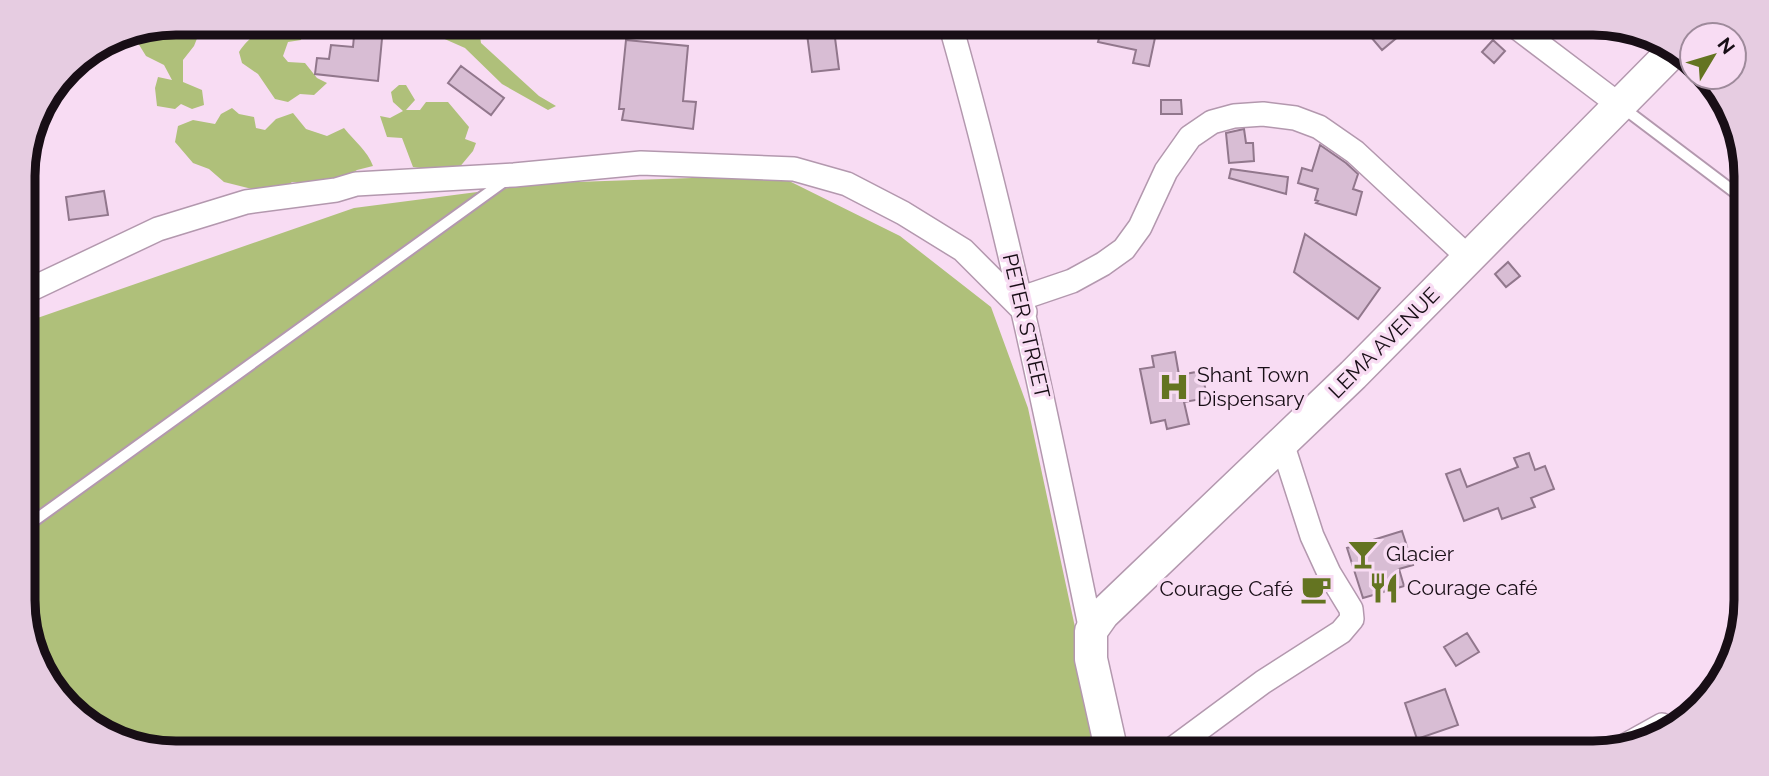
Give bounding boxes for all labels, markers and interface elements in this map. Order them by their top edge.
north arrow [1678,21,1748,91]
text: N [1713,33,1740,58]
street label: PETER STREET [998,251,1055,401]
street label: LEMA AVENUE [1323,282,1444,403]
place label: Shant Town Dispensary [1197,362,1309,411]
hospital icon: Shant Town Dispensary [1157,370,1191,404]
bar icon: Glacier [1346,537,1380,571]
place label: Glacier [1386,541,1455,566]
restaurant icon: Courage café [1367,571,1401,605]
cafe icon: Courage Café [1299,572,1333,606]
place label: Courage café [1407,575,1538,600]
place label: Courage Café [1160,576,1293,601]

